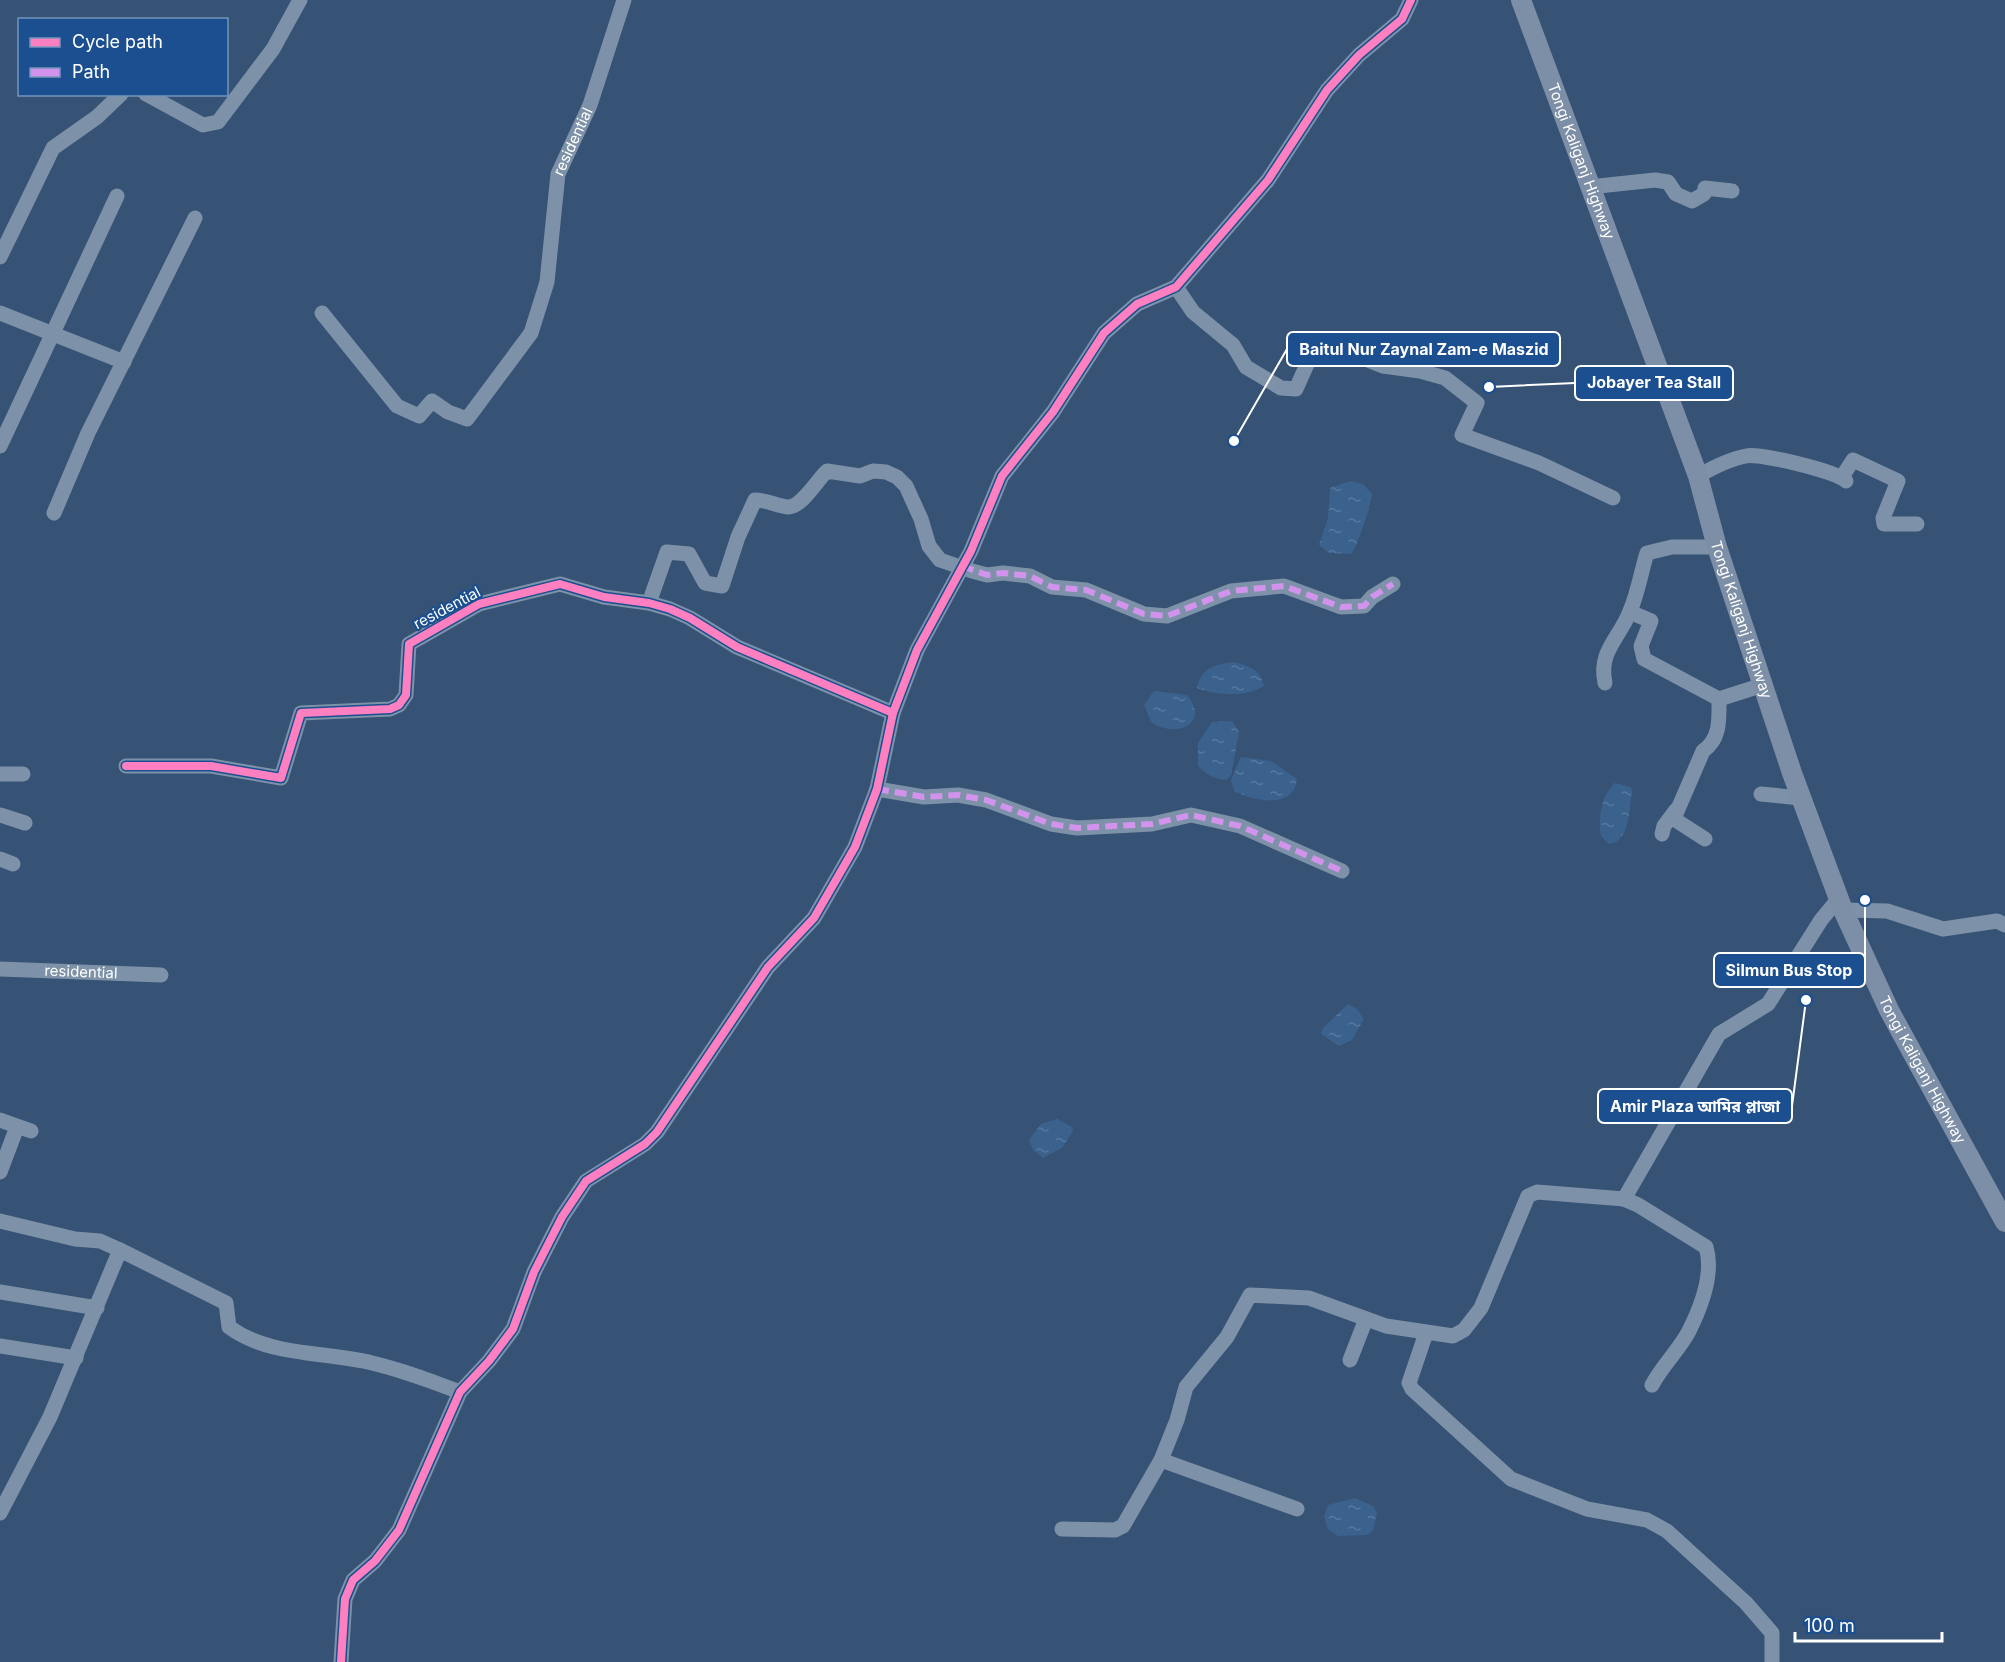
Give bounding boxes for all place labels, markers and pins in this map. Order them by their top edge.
callout: Baitul Nur Zaynal Zam-e Maszid [1287,332,1560,366]
callout: Jobayer Tea Stall [1575,366,1733,400]
callout: Silmun Bus Stop [1714,953,1865,987]
callout: Amir Plaza আমির প্লাজা [1598,1089,1792,1123]

